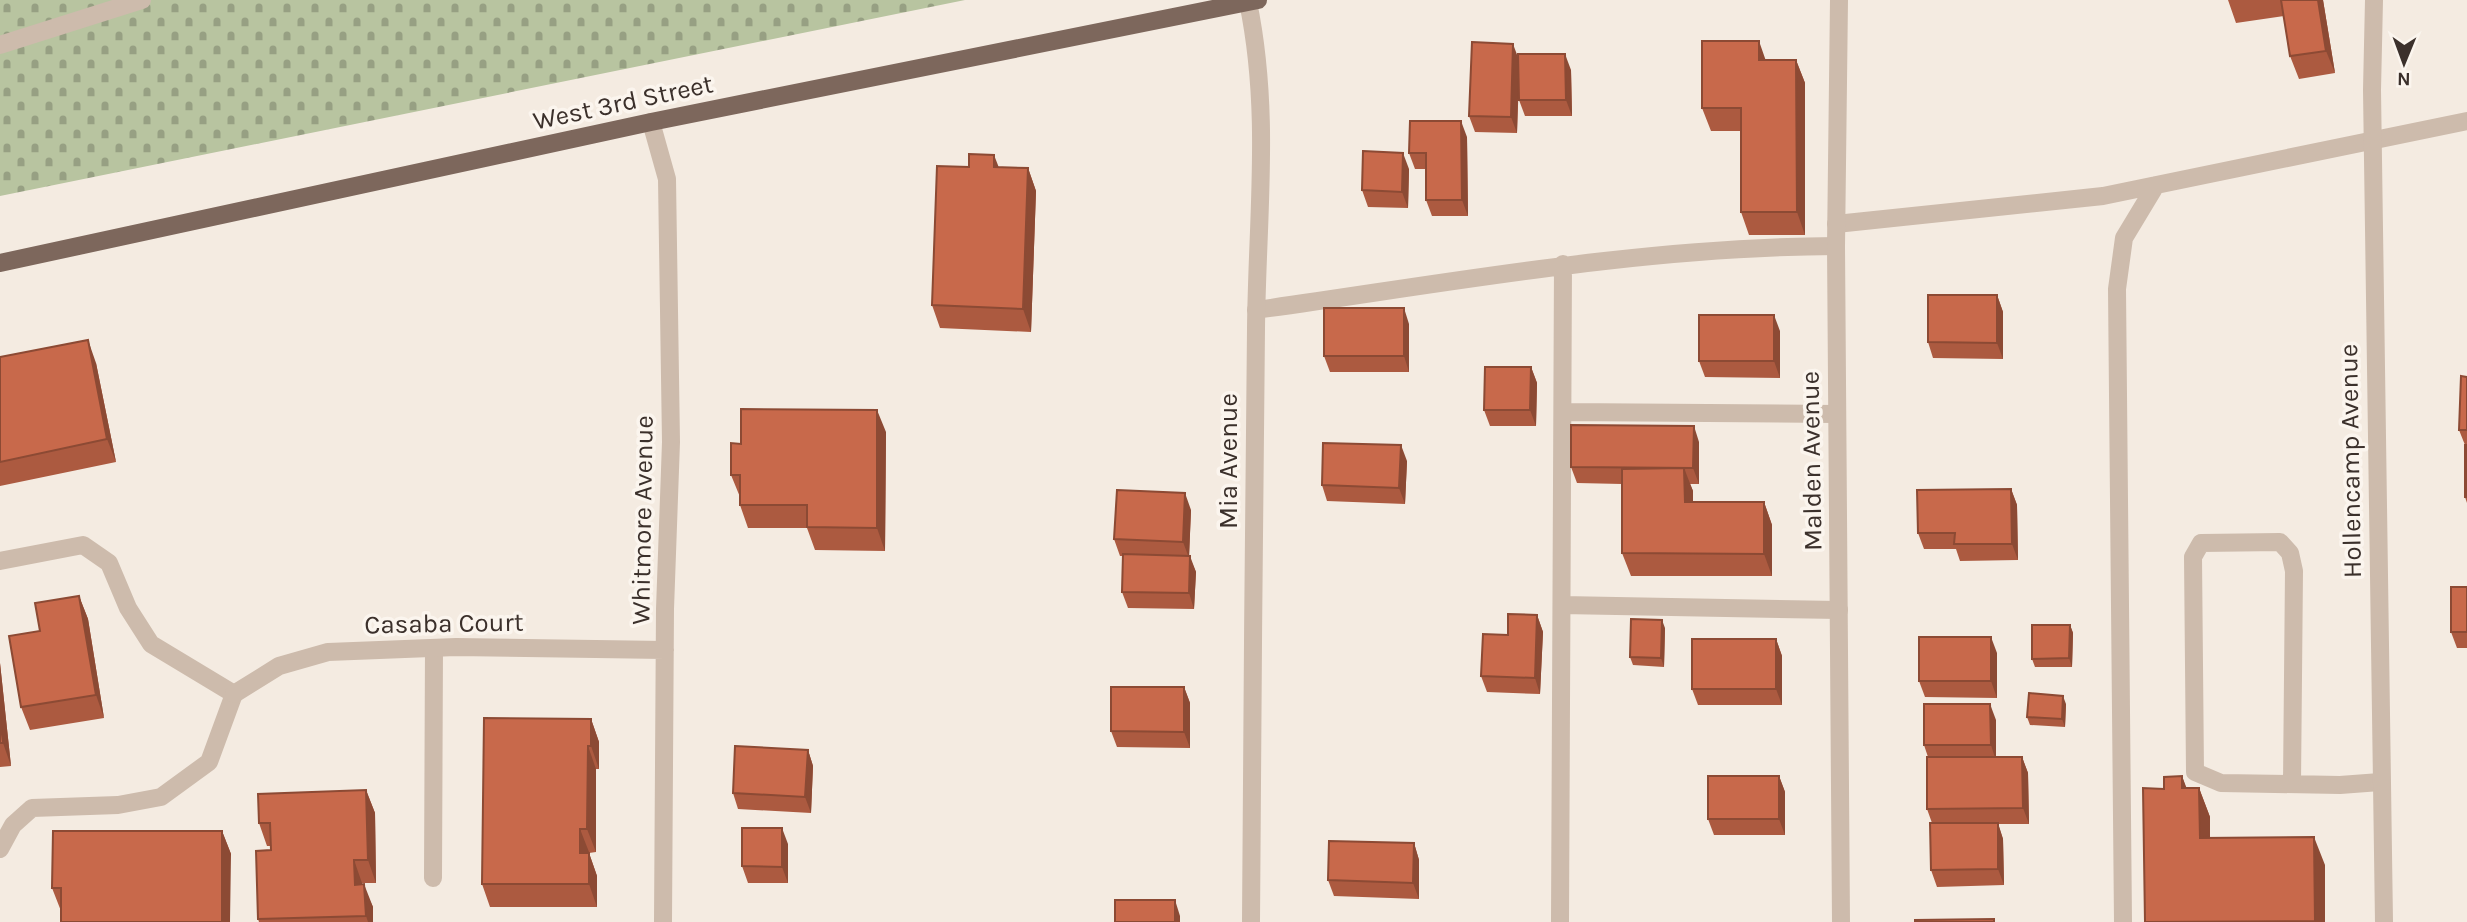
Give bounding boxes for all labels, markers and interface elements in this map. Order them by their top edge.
north arrow [2369,28,2439,98]
street label: West 3rd Street [530,68,716,137]
text: N [2397,68,2411,90]
street label: Hollencamp Avenue [2333,344,2368,578]
street label: Malden Avenue [1794,371,1829,551]
street label: Mia Avenue [1213,393,1244,529]
street label: Whitmore Avenue [625,415,660,625]
street label: Casaba Court [364,607,524,640]

